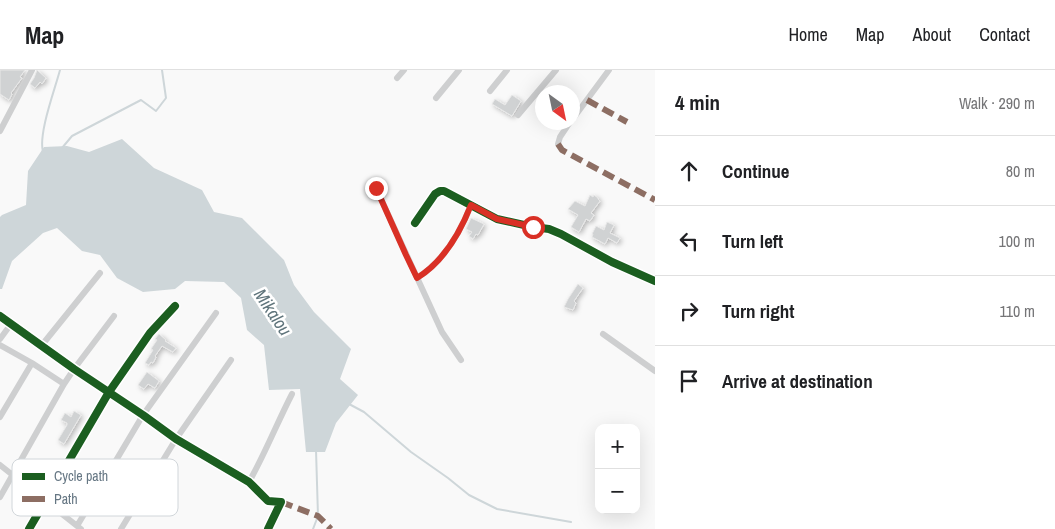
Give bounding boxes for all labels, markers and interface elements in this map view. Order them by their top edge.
text: Map [25,19,64,51]
text: Home [788,22,828,47]
text: Map [856,22,885,47]
text: About [913,22,951,47]
text: Contact [979,22,1030,47]
north arrow [535,85,580,130]
text: 4 min [675,88,720,117]
text: Walk · 290 m [959,92,1035,114]
icon: ahead [675,157,703,185]
text: Continue [722,158,790,184]
text: 80 m [1006,160,1035,182]
route end [365,177,388,200]
route start [522,216,545,239]
icon: left [675,227,703,255]
text: Turn left [722,228,783,254]
text: 100 m [999,230,1035,252]
water label: Mikalou [248,284,298,340]
icon: right [675,297,703,325]
text: Turn right [722,298,794,324]
text: 110 m [999,300,1035,322]
icon: arrive [675,367,703,395]
text: Arrive at destination [722,368,873,394]
map controls [595,424,640,514]
button: + [595,424,640,469]
legend [12,459,178,516]
text: Cycle path [54,467,108,485]
button: − [595,469,640,514]
text: Path [54,490,78,508]

